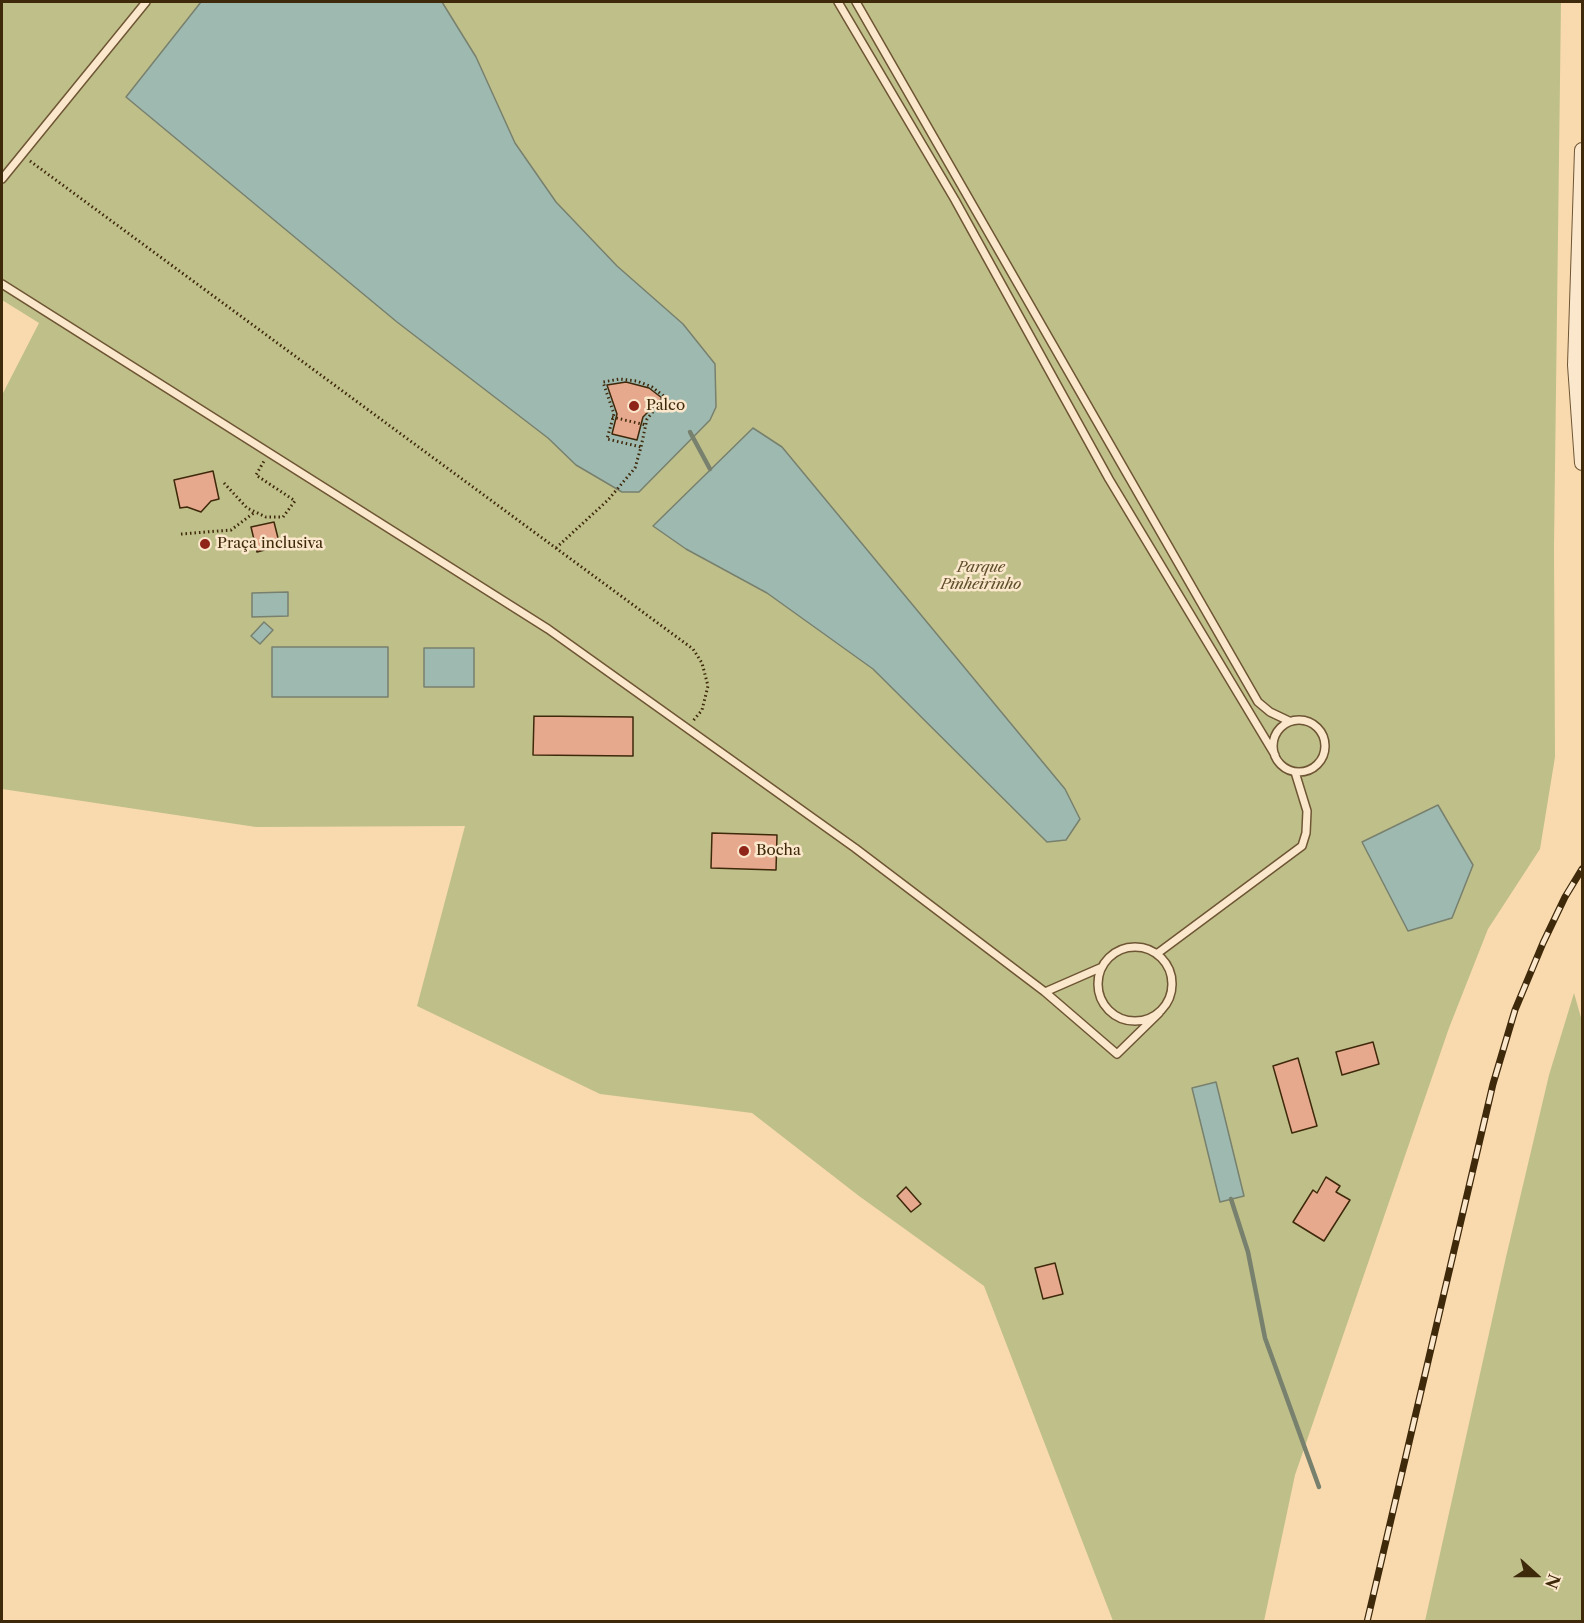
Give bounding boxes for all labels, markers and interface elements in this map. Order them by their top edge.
place label: Palco [646,397,685,415]
marker: Palco [627,399,641,413]
place label: Praça inclusiva [217,535,323,553]
marker: Praça inclusiva [198,537,212,551]
park label: Parque Pinheirinho [941,559,1021,594]
place label: Bocha [756,842,801,860]
marker: Bocha [737,844,751,858]
north arrow [1506,1545,1566,1605]
text: N [1541,1571,1565,1592]

